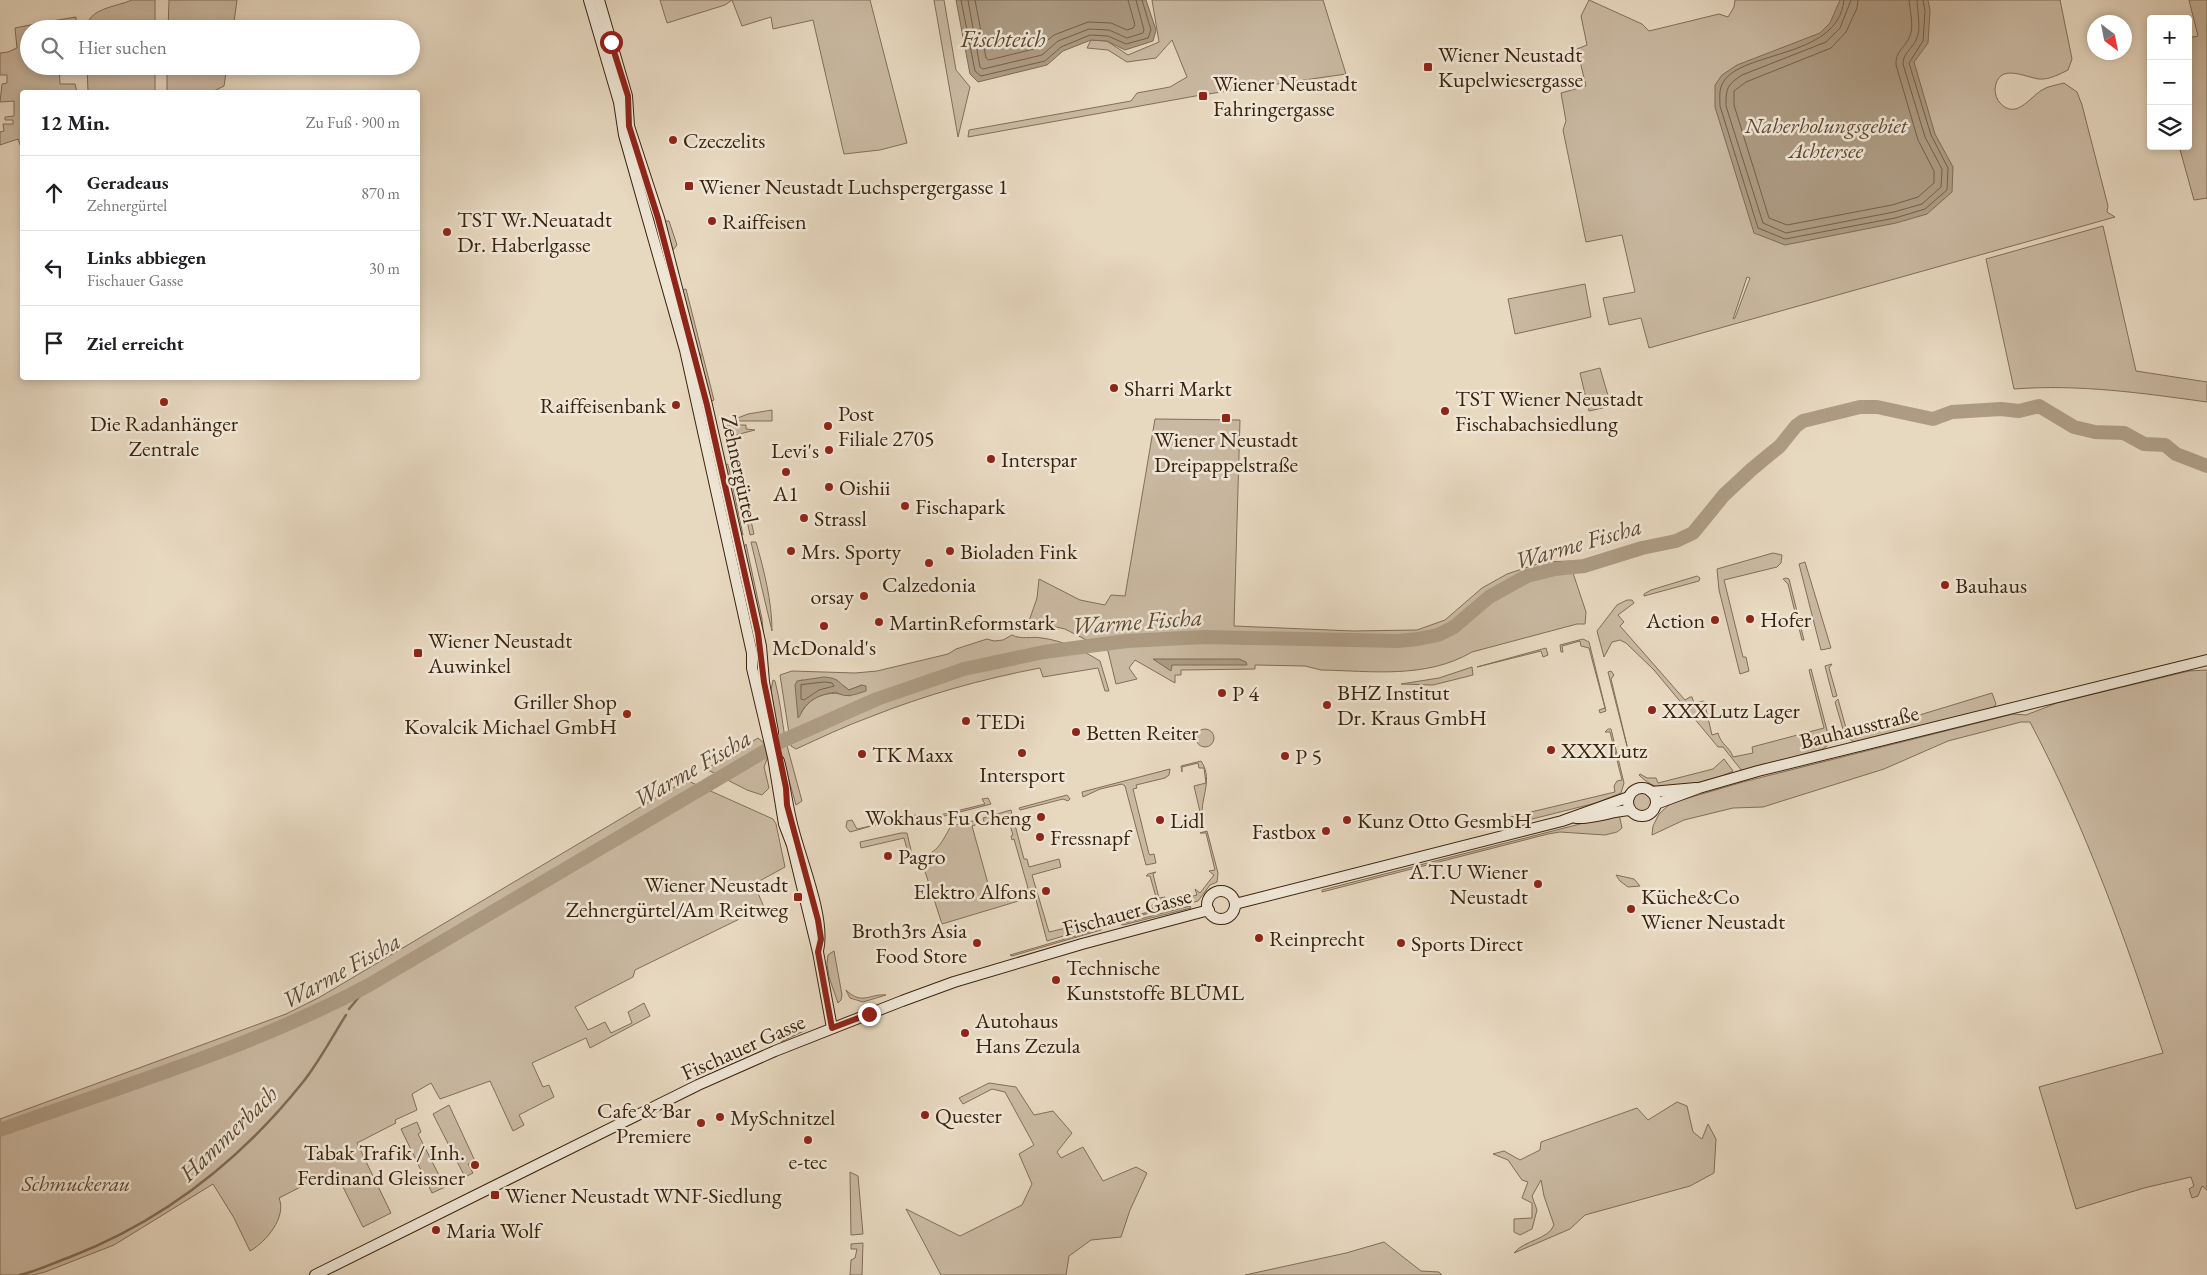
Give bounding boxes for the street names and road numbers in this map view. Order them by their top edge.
street label: Zehnergürtel [714,412,766,526]
street label: Bauhausstraße [1796,698,1922,756]
street label: Fischauer Gasse [1059,881,1195,943]
street label: Fischauer Gasse [677,1007,810,1087]

